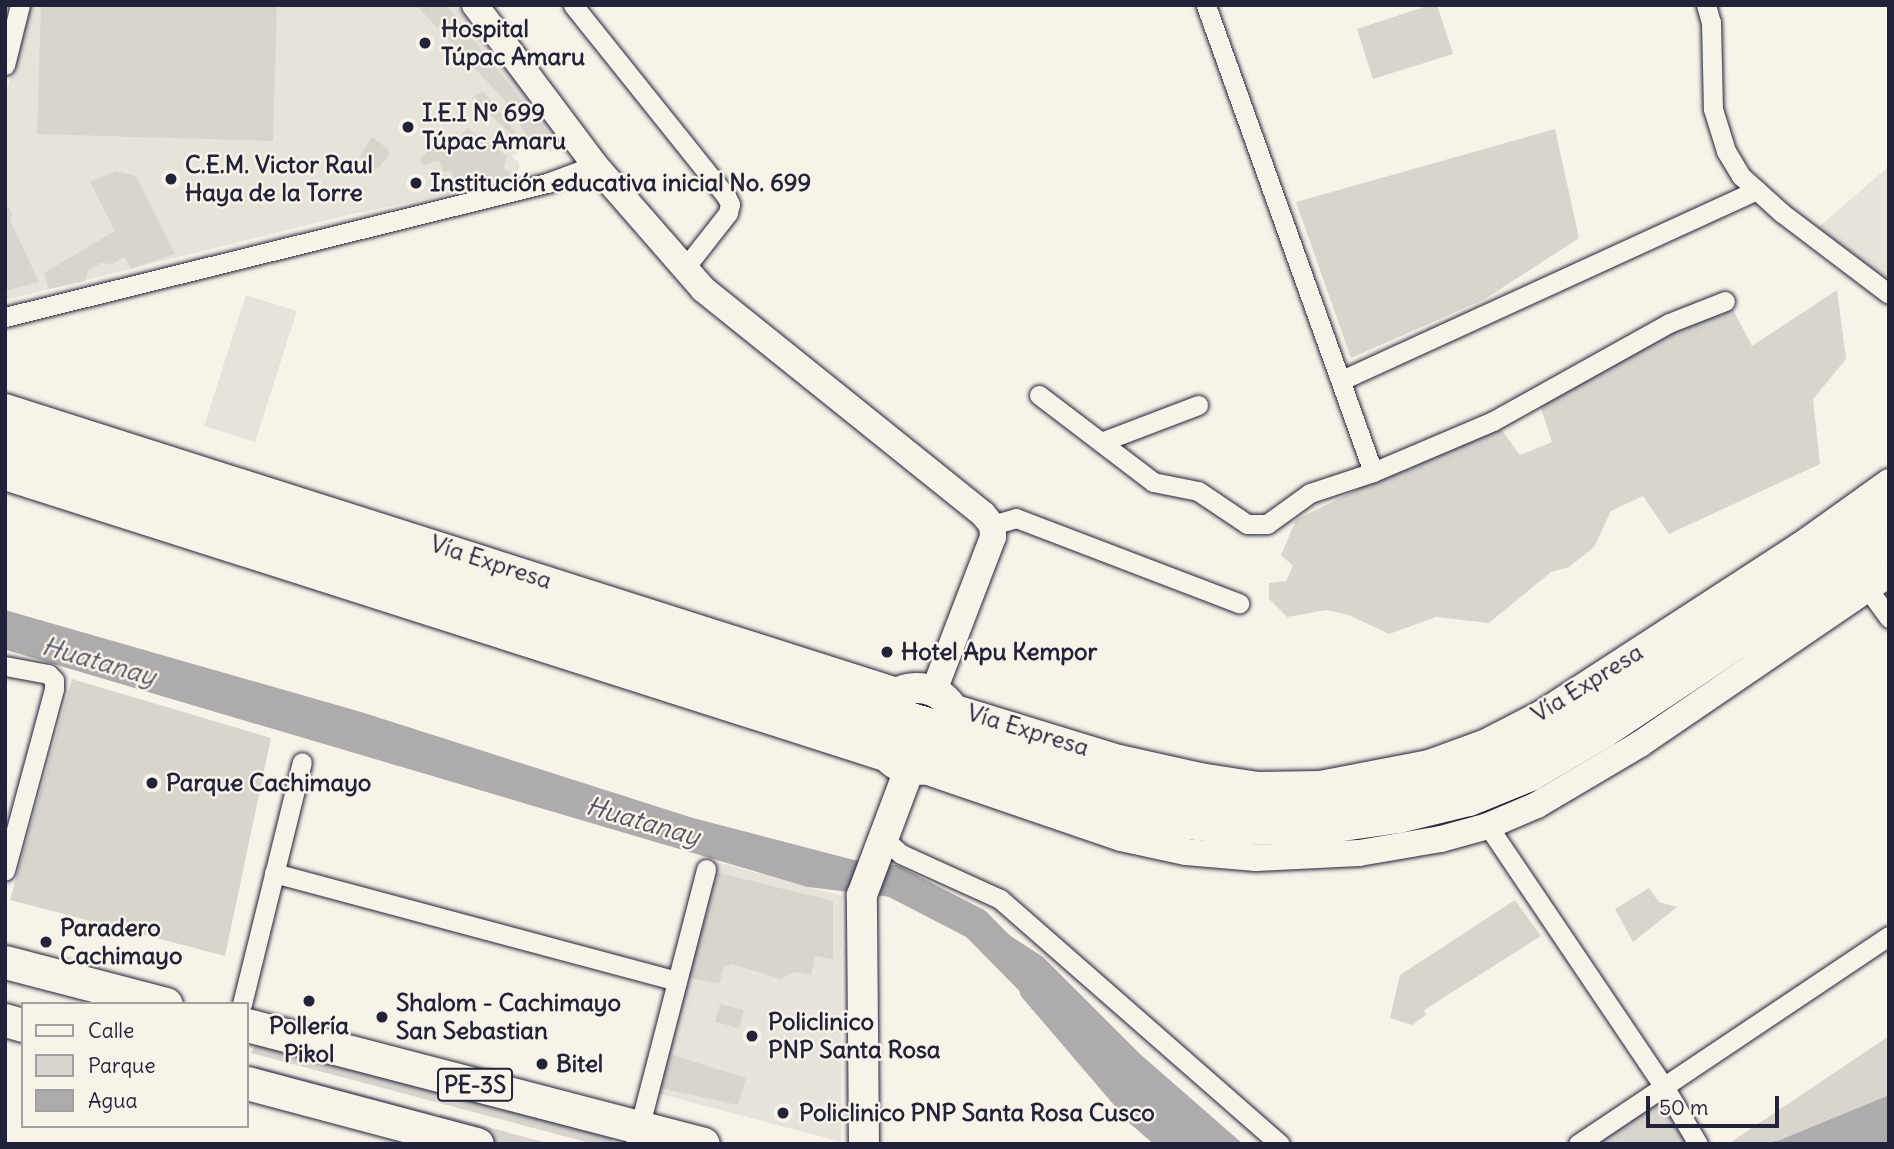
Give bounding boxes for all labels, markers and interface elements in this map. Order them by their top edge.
place label: Hospital Túpac Amaru [441,15,585,71]
marker: Hospital Túpac Amaru [415,33,435,53]
place label: I.E.I Nº 699 Túpac Amaru [422,99,566,155]
marker: I.E.I Nº 699 Túpac Amaru [400,119,416,135]
place label: C.E.M. Victor Raul Haya de la Torre [185,151,373,207]
place label: Institución educativa inicial No. 699 [430,169,811,197]
marker: C.E.M. Victor Raul Haya de la Torre [163,171,179,187]
marker: Institución educativa inicial No. 699 [408,175,424,191]
street label: Vía Expresa [427,529,555,595]
water label: Huatanay [39,630,159,692]
street label: Vía Expresa [1526,637,1648,729]
place label: Hotel Apu Kempor [901,638,1097,666]
marker: Hotel Apu Kempor [879,644,895,660]
street label: Vía Expresa [964,698,1092,762]
place label: Parque Cachimayo [166,769,371,797]
marker: Parque Cachimayo [144,775,160,791]
water label: Huatanay [583,790,703,852]
place label: Paradero Cachimayo [60,914,182,970]
marker: Paradero Cachimayo [38,934,54,950]
place label: Shalom - Cachimayo San Sebastian [396,989,621,1045]
marker: Pollería Pikol [301,993,317,1009]
legend [21,1002,248,1128]
place label: Policlinico PNP Santa Rosa [768,1008,941,1064]
marker: Shalom - Cachimayo San Sebastian [374,1009,390,1025]
place label: Pollería Pikol [269,1012,349,1068]
text: Calle [88,1017,134,1044]
marker: Policlinico PNP Santa Rosa [742,1026,762,1046]
place label: Bitel [556,1050,603,1078]
text: Parque [88,1052,156,1079]
marker: Bitel [534,1056,550,1072]
road number: PE-3S [436,1066,514,1104]
scale bar [1649,1082,1782,1126]
text: Agua [88,1087,137,1114]
text: 50 m [1659,1094,1708,1121]
place label: Policlinico PNP Santa Rosa Cusco [799,1099,1155,1127]
marker: Policlinico PNP Santa Rosa Cusco [773,1103,793,1123]

